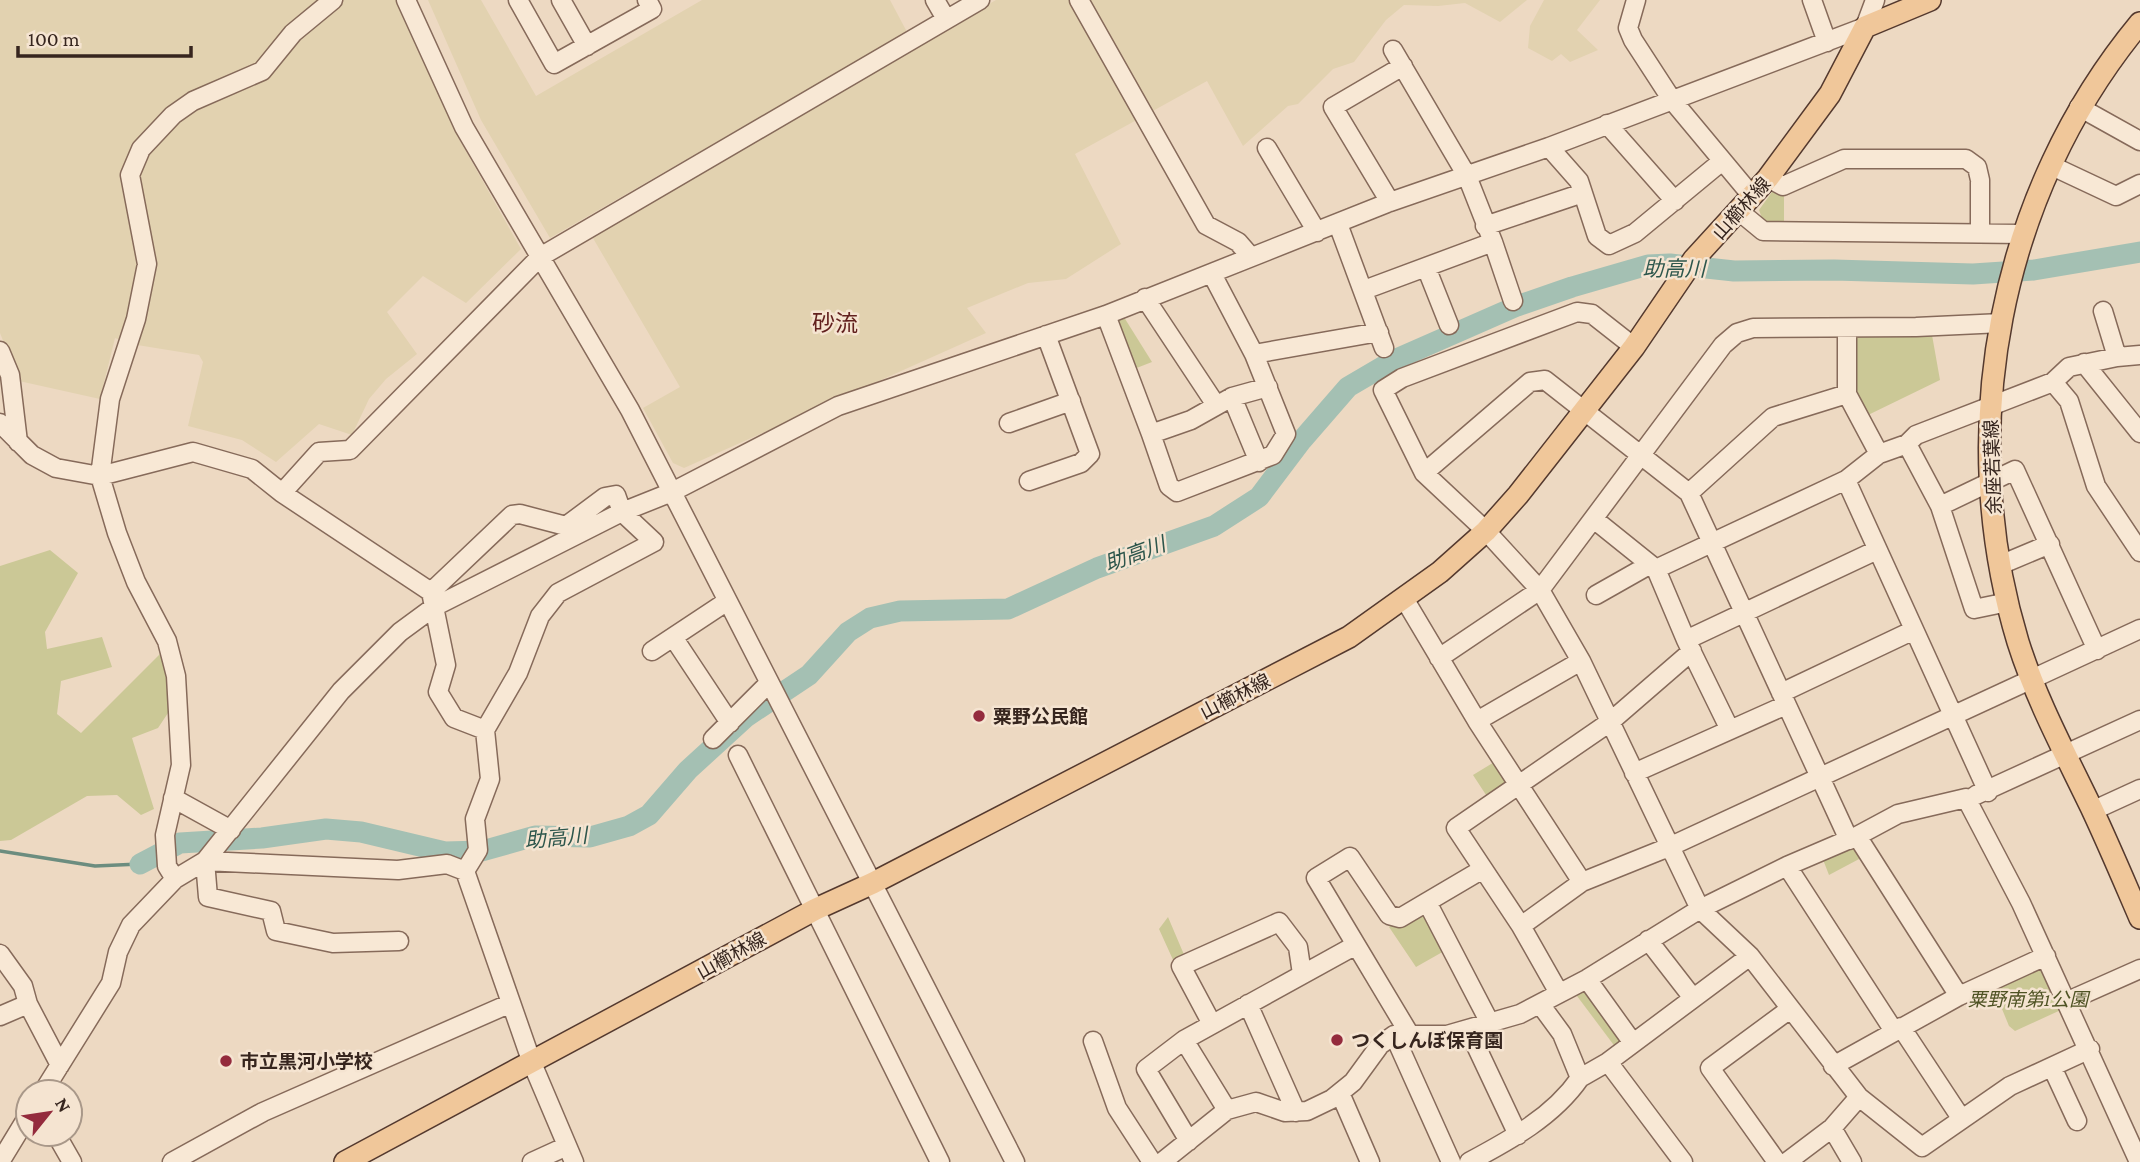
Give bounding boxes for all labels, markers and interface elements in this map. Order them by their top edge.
scale bar [18,14,191,58]
text: 100 m [28,27,80,51]
street label: 山櫛林線 [1708,173,1775,244]
water label: 助高川 [1643,257,1707,281]
district label: 砂流 [812,310,858,336]
street label: 余座若葉線 [1980,419,2005,515]
water label: 助高川 [1101,531,1171,576]
street label: 山櫛林線 [1197,670,1274,723]
place label: 粟野公民館 [993,706,1088,727]
marker: 粟野公民館 [971,708,987,724]
water label: 助高川 [524,823,590,853]
street label: 山櫛林線 [693,928,770,983]
park label: 粟野南第1公園 [1968,989,2091,1010]
place label: つくしんぼ保育園 [1351,1030,1503,1051]
marker: つくしんぼ保育園 [1329,1032,1345,1048]
place label: 市立黒河小学校 [240,1051,373,1072]
marker: 市立黒河小学校 [218,1053,234,1069]
north arrow [14,1078,84,1148]
text: N [51,1094,76,1116]

